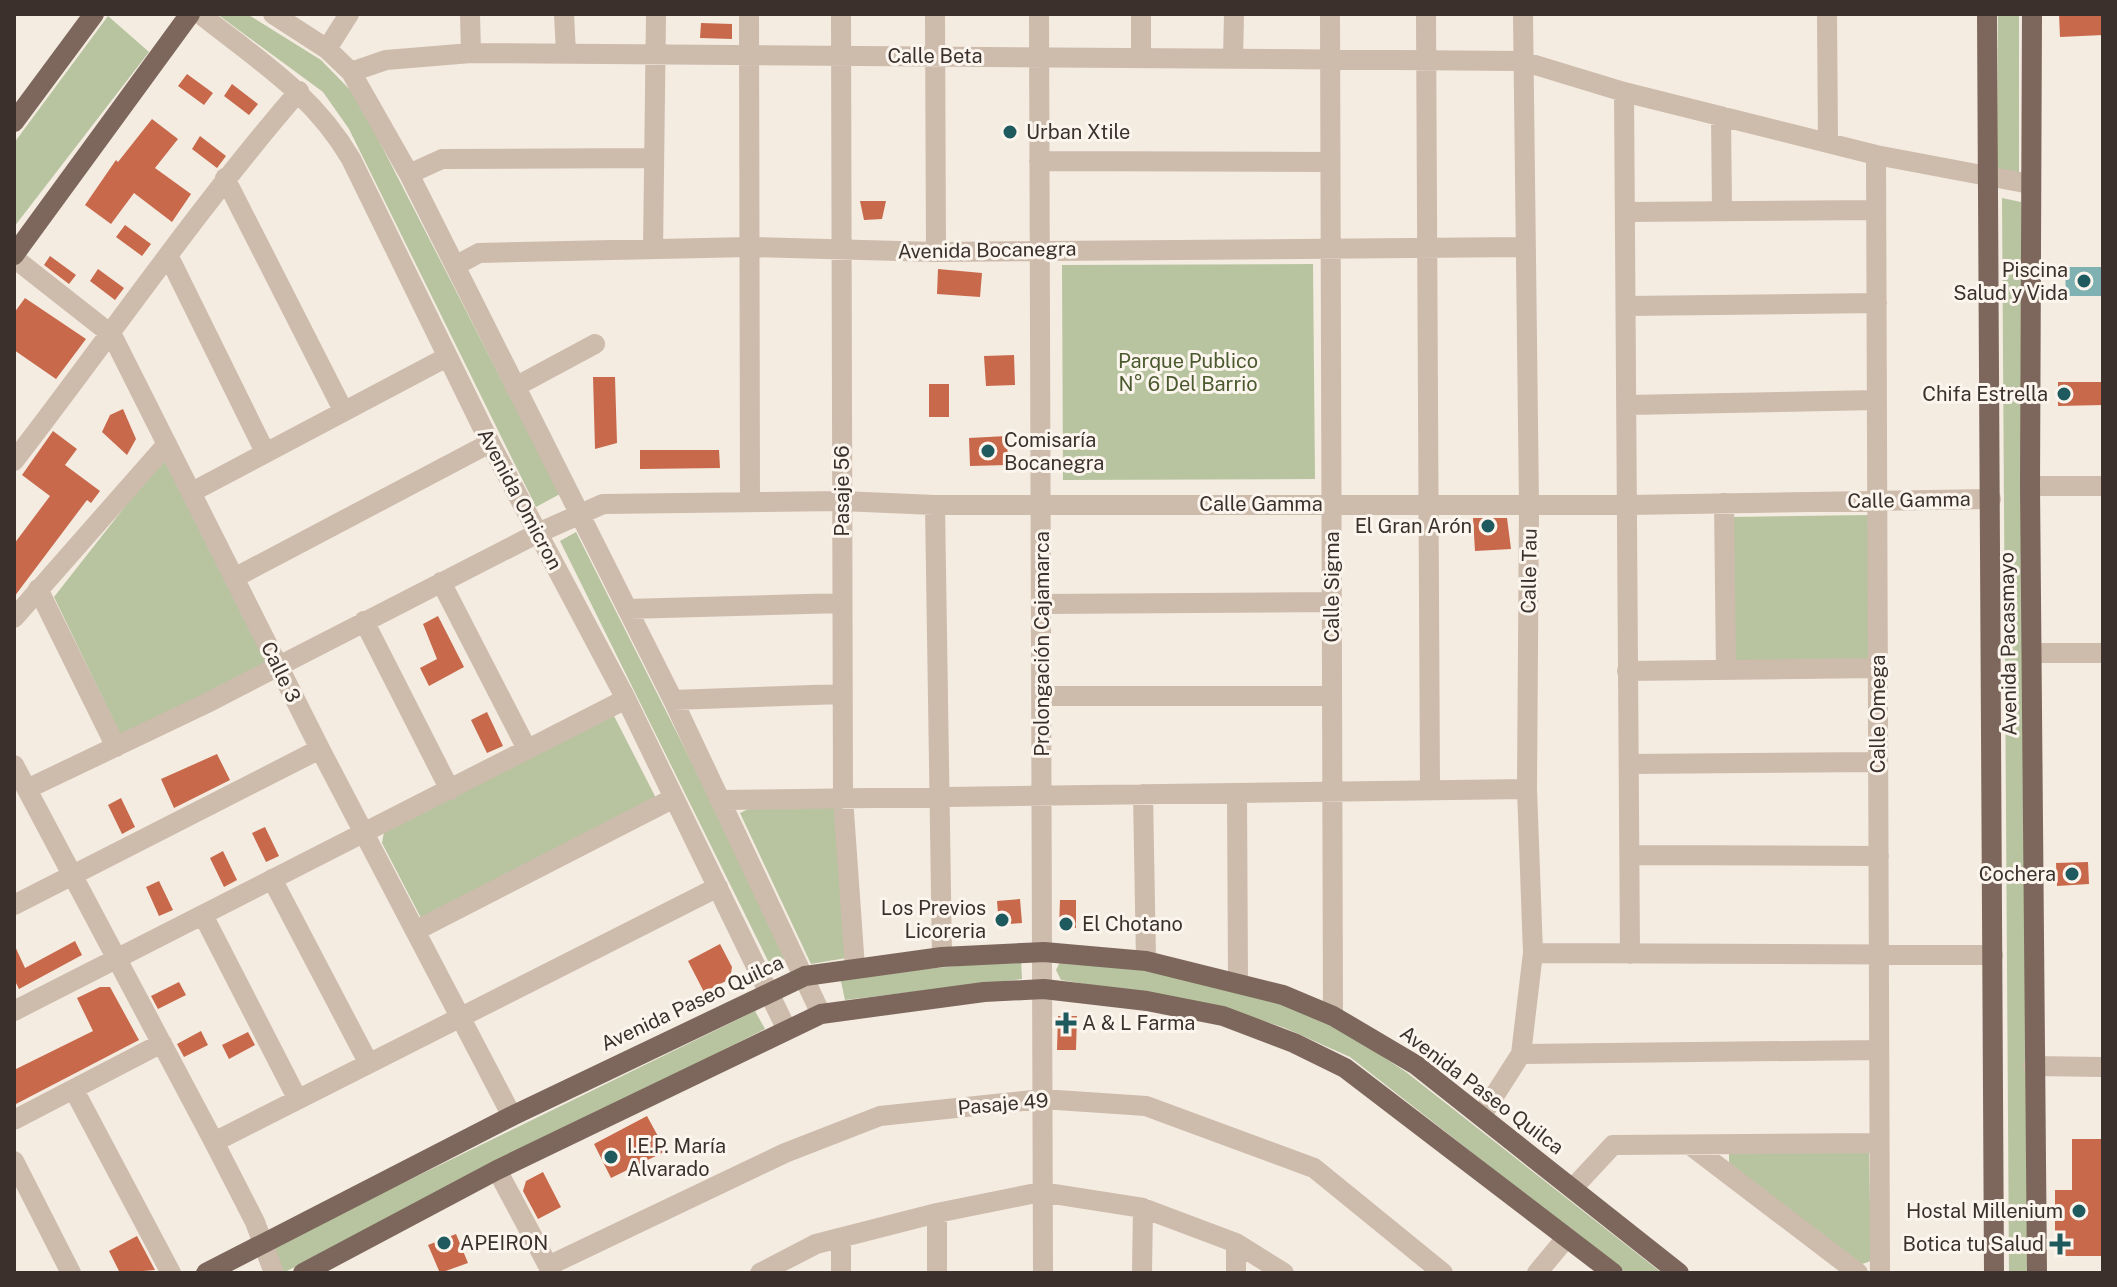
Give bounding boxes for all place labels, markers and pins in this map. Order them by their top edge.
place label: Urban Xtile [1026,120,1130,144]
marker: Urban Xtile [1001,123,1019,141]
place label: Piscina Salud y Vida [1953,258,2068,305]
marker: Piscina Salud y Vida [2075,272,2093,290]
place label: Chifa Estrella [1922,382,2048,406]
marker: Chifa Estrella [2055,385,2073,403]
place label: Comisaría Bocanegra [1004,428,1104,475]
marker: Comisaría Bocanegra [979,442,997,460]
place label: El Gran Arón [1355,514,1472,538]
marker: El Gran Arón [1479,517,1497,535]
place label: Cochera [1979,862,2056,886]
marker: Cochera [2063,865,2081,883]
place label: Los Previos Licoreria [881,896,986,943]
marker: Los Previos Licoreria [993,911,1011,929]
place label: El Chotano [1082,912,1183,936]
marker: El Chotano [1057,915,1075,933]
place label: A & L Farma [1082,1011,1195,1035]
marker: A & L Farma [1057,1014,1075,1032]
place label: I.E.P. María Alvarado [627,1134,726,1181]
marker: I.E.P. María Alvarado [602,1148,620,1166]
place label: Hostal Millenium [1906,1199,2063,1223]
marker: Hostal Millenium [2070,1202,2088,1220]
place label: APEIRON [460,1231,548,1255]
place label: Botica tu Salud [1902,1232,2044,1256]
marker: APEIRON [435,1234,453,1252]
marker: Botica tu Salud [2051,1235,2069,1253]

